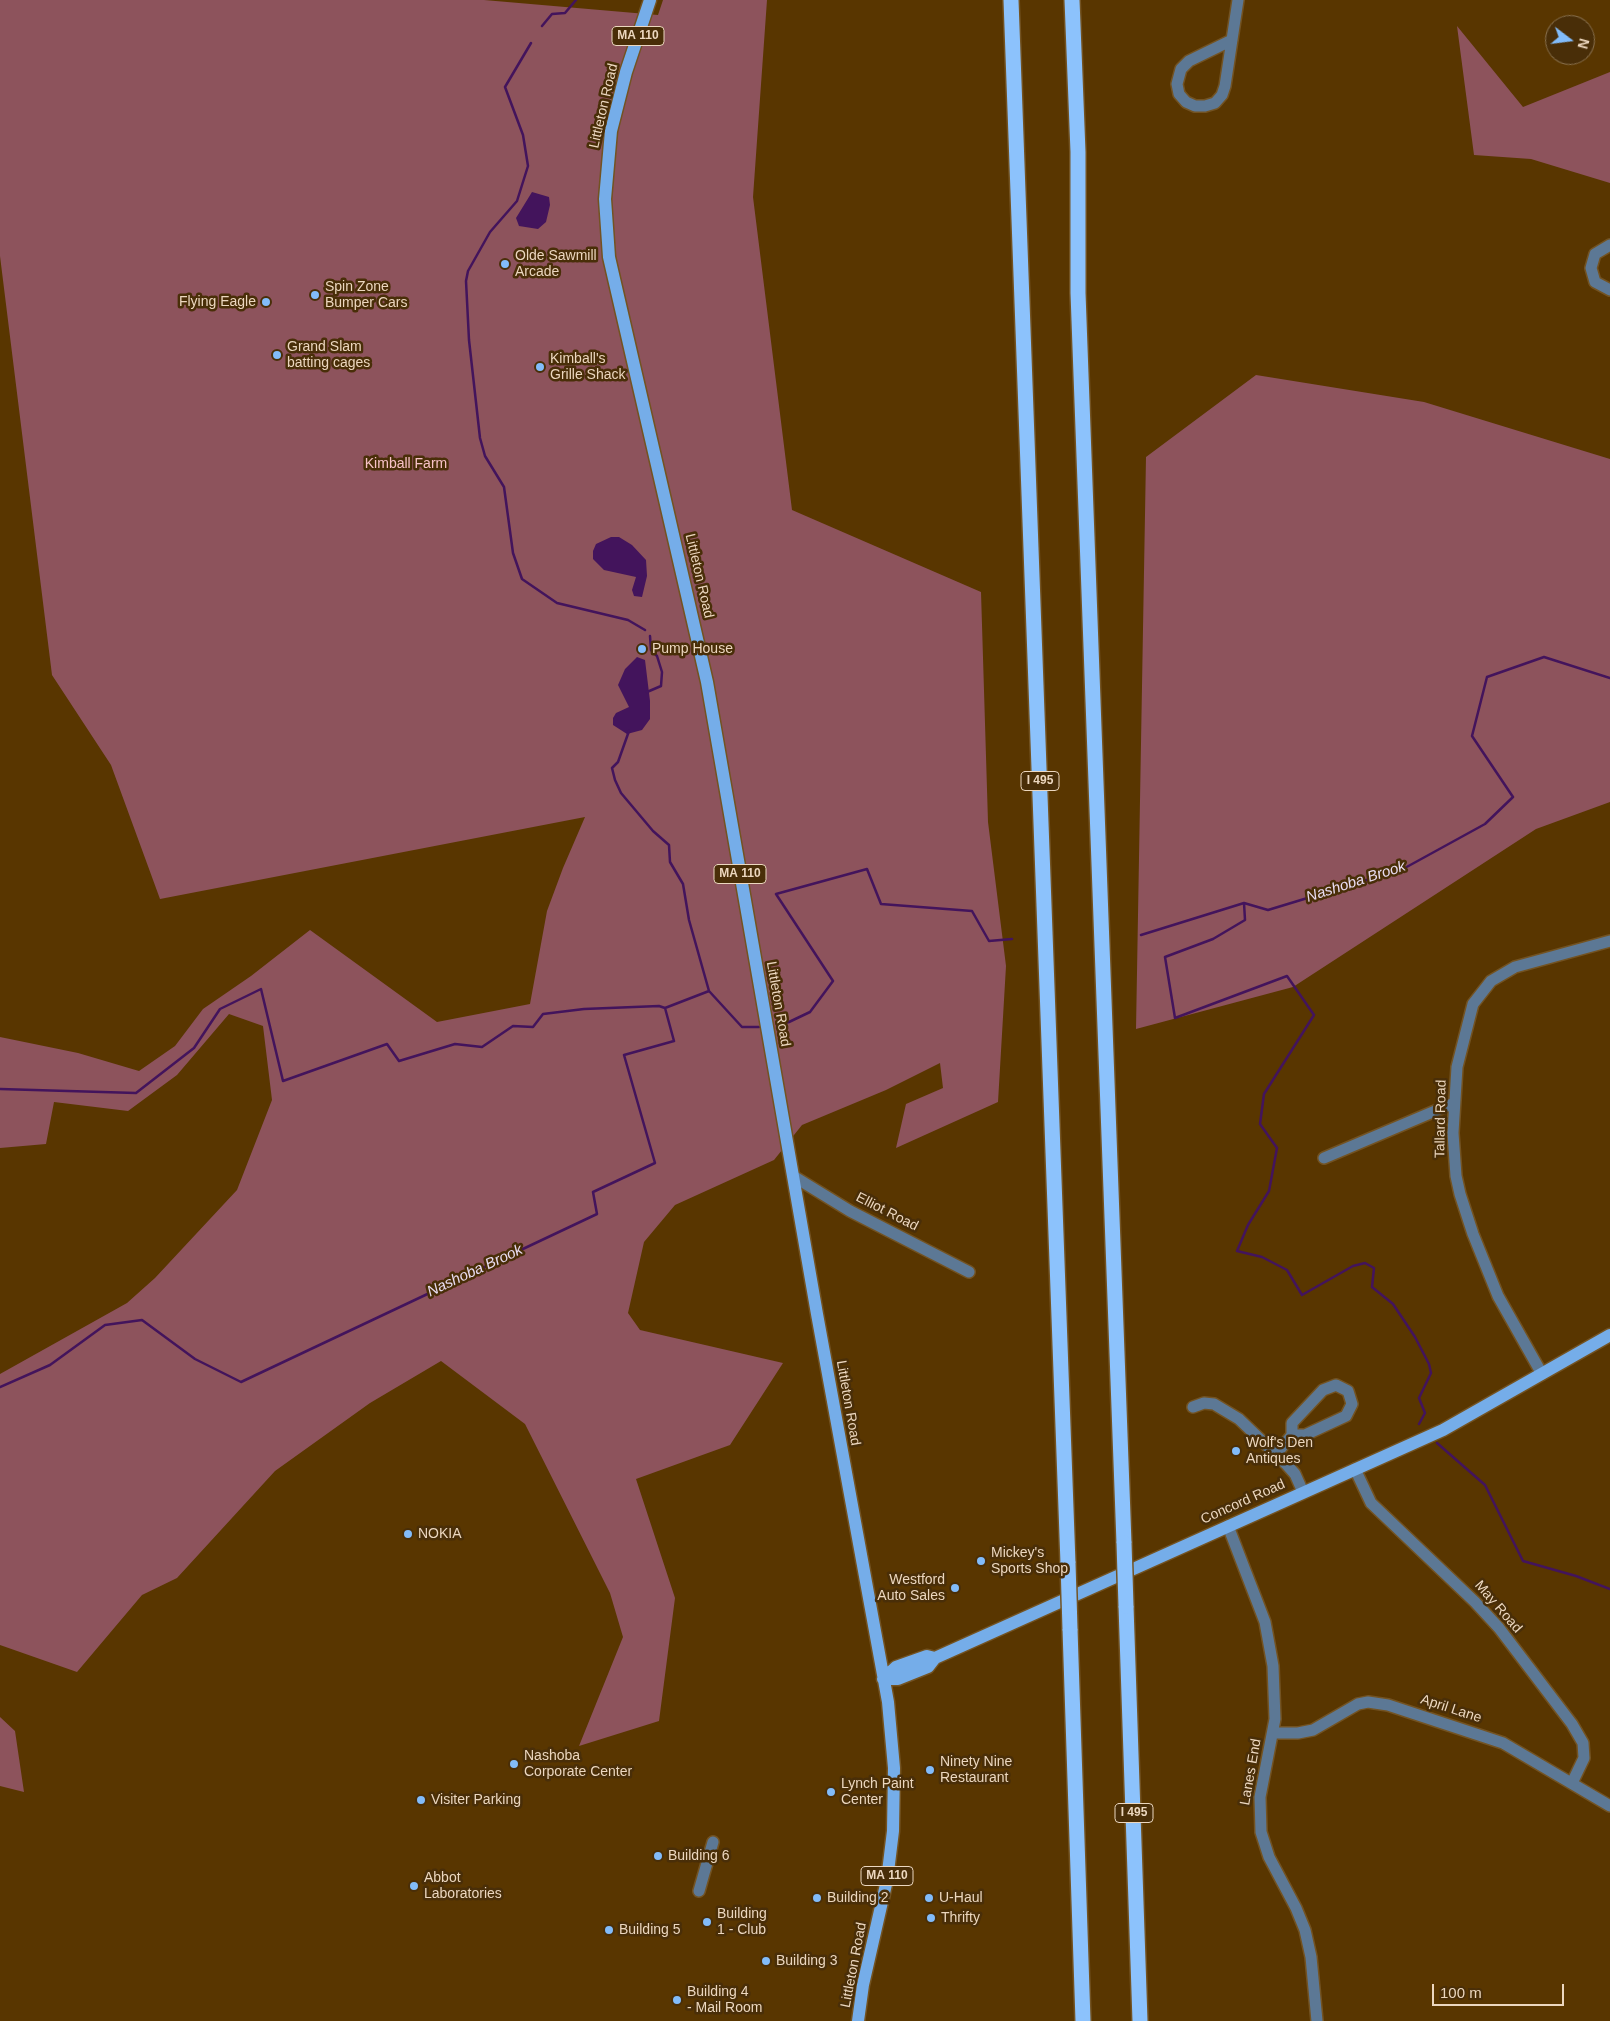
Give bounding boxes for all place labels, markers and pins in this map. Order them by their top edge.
place label: Olde Sawmill Arcade [515,248,597,280]
marker: Olde Sawmill Arcade [499,258,511,270]
place label: Spin Zone Bumper Cars [325,279,407,312]
marker: Spin Zone Bumper Cars [309,289,321,301]
place label: Flying Eagle [179,294,256,310]
marker: Flying Eagle [260,296,272,308]
place label: Grand Slam batting cages [287,339,370,372]
marker: Grand Slam batting cages [271,349,283,361]
place label: Kimball's Grille Shack [550,351,625,384]
marker: Kimball's Grille Shack [534,361,546,373]
place label: Pump House [652,641,733,657]
marker: Pump House [636,643,648,655]
place label: Wolf's Den Antiques [1246,1435,1313,1468]
marker: Wolf's Den Antiques [1230,1445,1242,1457]
place label: NOKIA [418,1526,462,1542]
marker: NOKIA [402,1528,414,1540]
place label: Mickey's Sports Shop [991,1545,1068,1578]
marker: Mickey's Sports Shop [975,1555,987,1567]
place label: Westford Auto Sales [877,1572,945,1604]
marker: Westford Auto Sales [949,1582,961,1594]
place label: Nashoba Corporate Center [524,1748,632,1780]
place label: Ninety Nine Restaurant [940,1754,1012,1786]
marker: Nashoba Corporate Center [508,1758,520,1770]
marker: Ninety Nine Restaurant [924,1764,936,1776]
place label: Lynch Paint Center [841,1776,914,1808]
marker: Lynch Paint Center [825,1786,837,1798]
place label: Visiter Parking [431,1792,521,1808]
marker: Visiter Parking [415,1794,427,1806]
place label: Building 6 [668,1848,729,1864]
marker: Building 6 [652,1850,664,1862]
place label: Abbot Laboratories [424,1870,502,1902]
marker: Abbot Laboratories [408,1880,420,1892]
place label: Building 2 [827,1890,888,1906]
place label: U-Haul [939,1890,983,1906]
marker: Building 2 [811,1892,823,1904]
marker: U-Haul [923,1892,935,1904]
place label: Building 1 - Club [717,1906,767,1938]
place label: Thrifty [941,1910,980,1926]
marker: Thrifty [925,1912,937,1924]
marker: Building 1 - Club [701,1916,713,1928]
place label: Building 5 [619,1922,680,1938]
marker: Building 5 [603,1924,615,1936]
place label: Building 3 [776,1953,837,1969]
marker: Building 3 [760,1955,772,1967]
place label: Building 4 - Mail Room [687,1984,762,2016]
marker: Building 4 - Mail Room [671,1994,683,2006]

